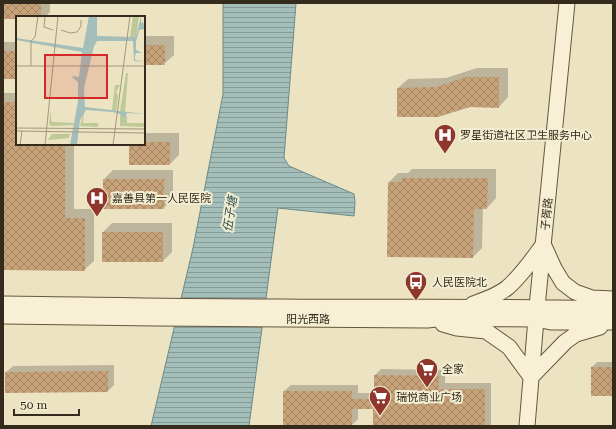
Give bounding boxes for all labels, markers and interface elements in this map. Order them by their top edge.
inset map [16,16,145,145]
hospital icon: 罗星街道社区卫生服务中心 [432,122,458,155]
place label: 罗星街道社区卫生服务中心 [460,129,592,142]
hospital icon: 嘉善县第一人民医院 [84,185,110,218]
place label: 嘉善县第一人民医院 [112,192,211,205]
water label: 伍子塘 [220,193,240,233]
street label: 子胥路 [539,197,555,231]
bus stop icon: 人民医院北 [403,269,429,302]
place label: 人民医院北 [432,276,487,289]
street label: 阳光西路 [286,313,330,326]
supermarket icon: 全家 [414,356,440,389]
place label: 全家 [442,363,464,376]
supermarket icon: 瑞悦商业广场 [367,384,393,417]
scale bar [14,391,79,417]
place label: 瑞悦商业广场 [396,391,462,404]
text: 50 m [20,398,47,412]

